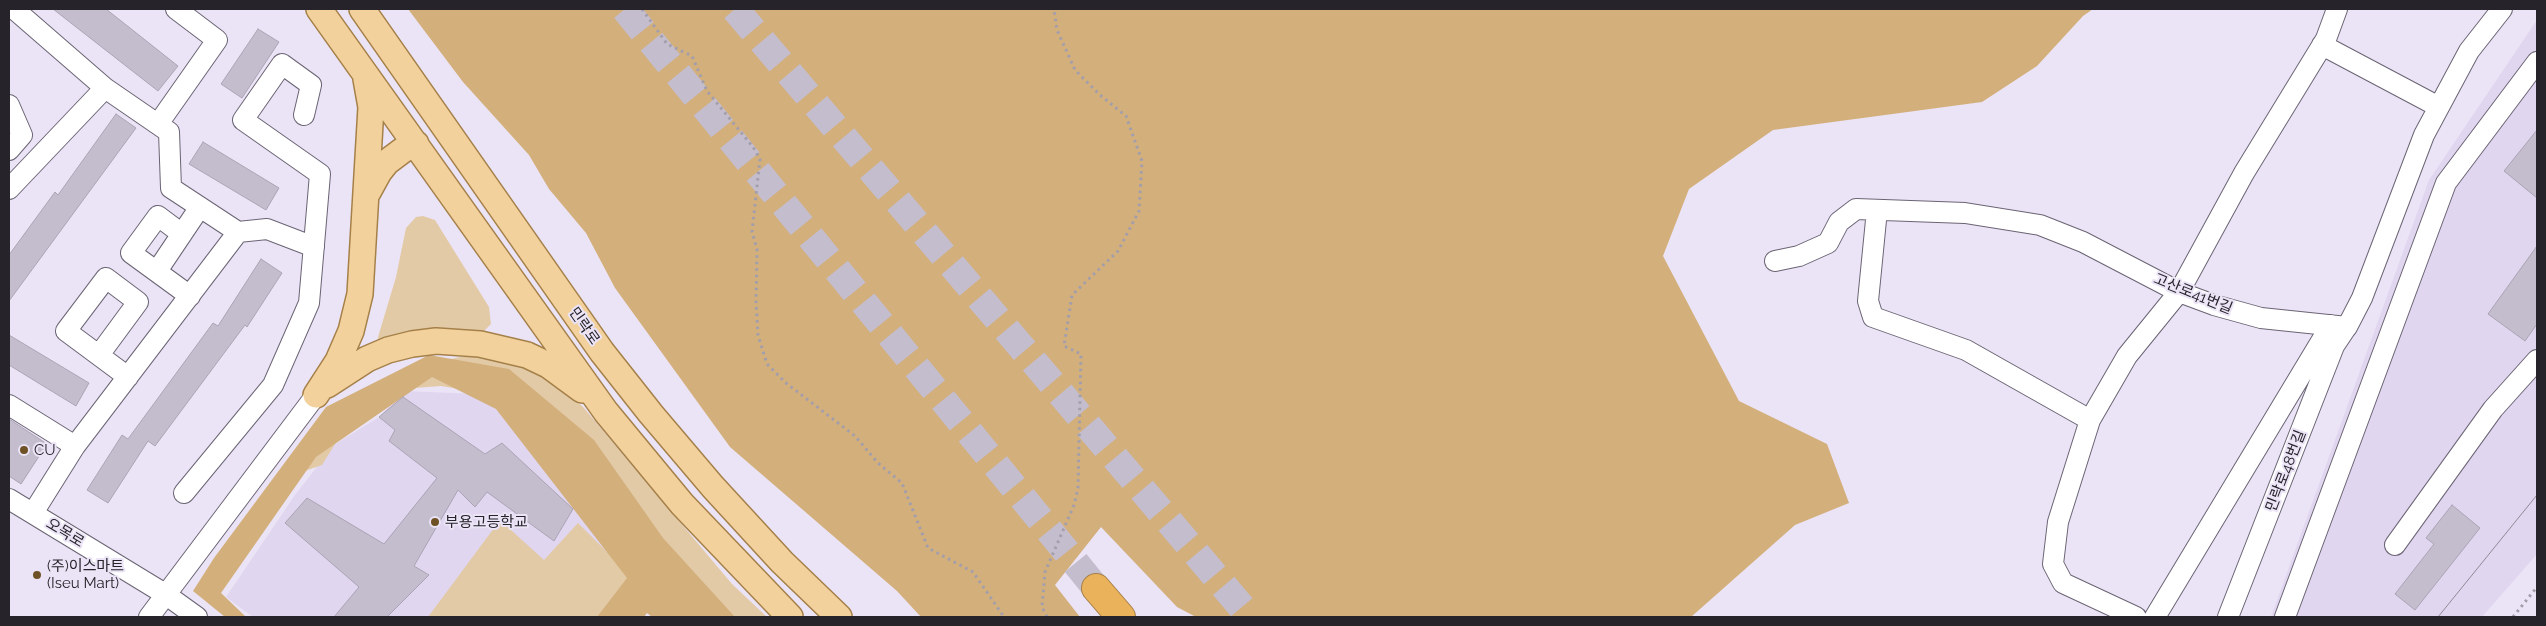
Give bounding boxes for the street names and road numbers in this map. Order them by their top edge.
street label: 고산로41번길 [2151,270,2235,318]
street label: 민락로 [565,304,603,348]
street label: 민락로48번길 [2262,428,2310,514]
street label: 오목로 [43,515,87,551]

